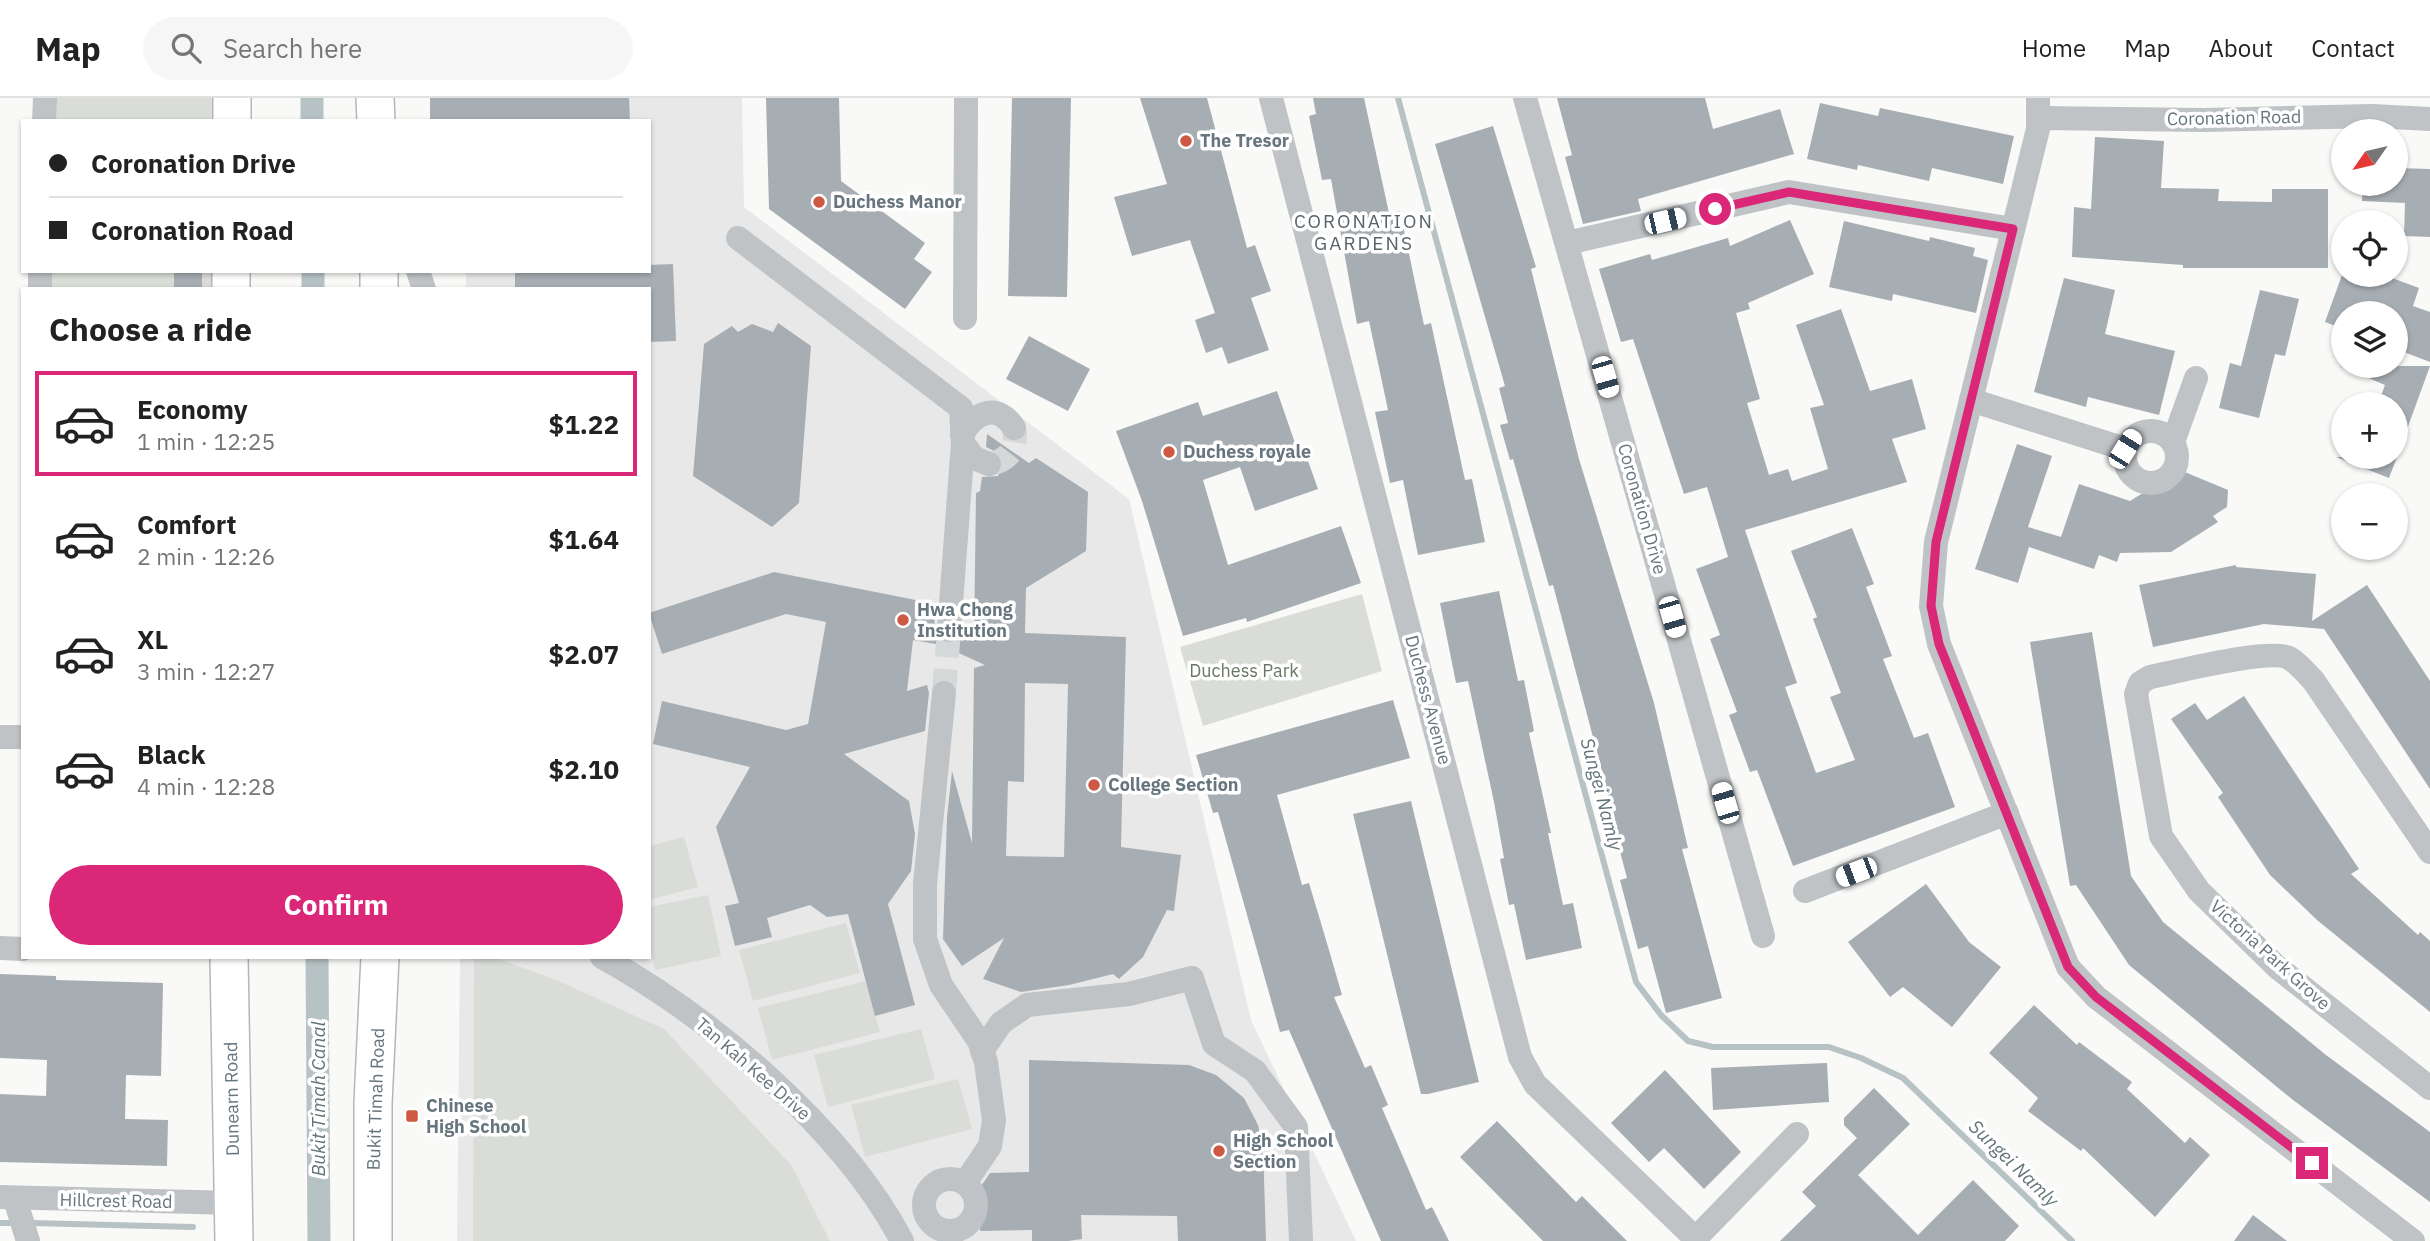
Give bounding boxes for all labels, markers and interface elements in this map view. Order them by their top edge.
search box [143,17,633,80]
text: Map [35,27,101,70]
icon: search [167,29,205,67]
text: Search here [223,31,362,65]
text: Home [2022,32,2086,64]
text: Map [2124,32,2170,64]
text: About [2208,32,2273,64]
text: Contact [2311,32,2395,64]
street label: Coronation Road [2167,105,2301,130]
north arrow [2331,119,2408,196]
map controls [2331,119,2408,560]
place label: The Tresor [1200,129,1289,152]
marker: The Tresor [1178,133,1194,149]
text: Coronation Drive [91,146,296,180]
place label: Duchess Manor [833,190,962,213]
route start [1699,193,1731,225]
marker: Duchess Manor [811,194,827,210]
car [1643,206,1688,236]
district label: CORONATION GARDENS [1294,209,1434,255]
button: locate [2331,210,2408,287]
text: Coronation Road [91,213,294,247]
button: layers [2331,301,2408,378]
text: Choose a ride [49,308,252,350]
car [1590,354,1621,400]
icon: car [53,392,116,455]
text: Economy [137,392,248,426]
button: + [2331,392,2408,469]
text: $1.22 [549,407,619,441]
text: 1 min · 12:25 [137,426,275,456]
car [2105,426,2146,472]
place label: Duchess royale [1183,440,1311,463]
street label: Coronation Drive [1613,441,1672,577]
marker: Duchess royale [1161,444,1177,460]
button: − [2331,483,2408,560]
icon: car [53,507,116,570]
text: Comfort [137,507,236,541]
text: $1.64 [549,522,619,556]
text: 2 min · 12:26 [137,541,275,571]
car [1657,594,1688,640]
place label: Hwa Chong Institution [917,598,1013,642]
marker: Hwa Chong Institution [895,612,911,628]
icon: car [53,622,116,685]
text: XL [137,622,168,656]
street label: Duchess Avenue [1400,633,1457,767]
text: $2.07 [549,637,619,671]
text: 3 min · 12:27 [137,656,275,686]
park label: Duchess Park [1189,659,1299,682]
water label: Sungei Namly [1575,735,1629,854]
icon: car [53,737,116,800]
text: Black [137,737,205,771]
text: $2.10 [549,752,619,786]
text: 4 min · 12:28 [137,771,275,801]
place label: College Section [1108,773,1239,796]
marker: College Section [1086,777,1102,793]
car [1710,780,1741,826]
car [1833,855,1880,889]
button: Confirm [49,865,623,945]
street label: Victoria Park Grove [2205,895,2335,1015]
street label: Tan Kah Kee Drive [691,1012,816,1125]
water label: Bukit Timah Canal [306,1021,330,1177]
street label: Bukit Timah Road [362,1027,389,1171]
street label: Dunearn Road [219,1042,244,1156]
place label: Chinese High School [426,1094,527,1138]
marker: Chinese High School [404,1108,420,1124]
water label: Sungei Namly [1964,1114,2064,1212]
place label: High School Section [1233,1129,1334,1173]
marker: High School Section [1211,1143,1227,1159]
route end [2296,1147,2328,1179]
street label: Hillcrest Road [59,1188,173,1213]

